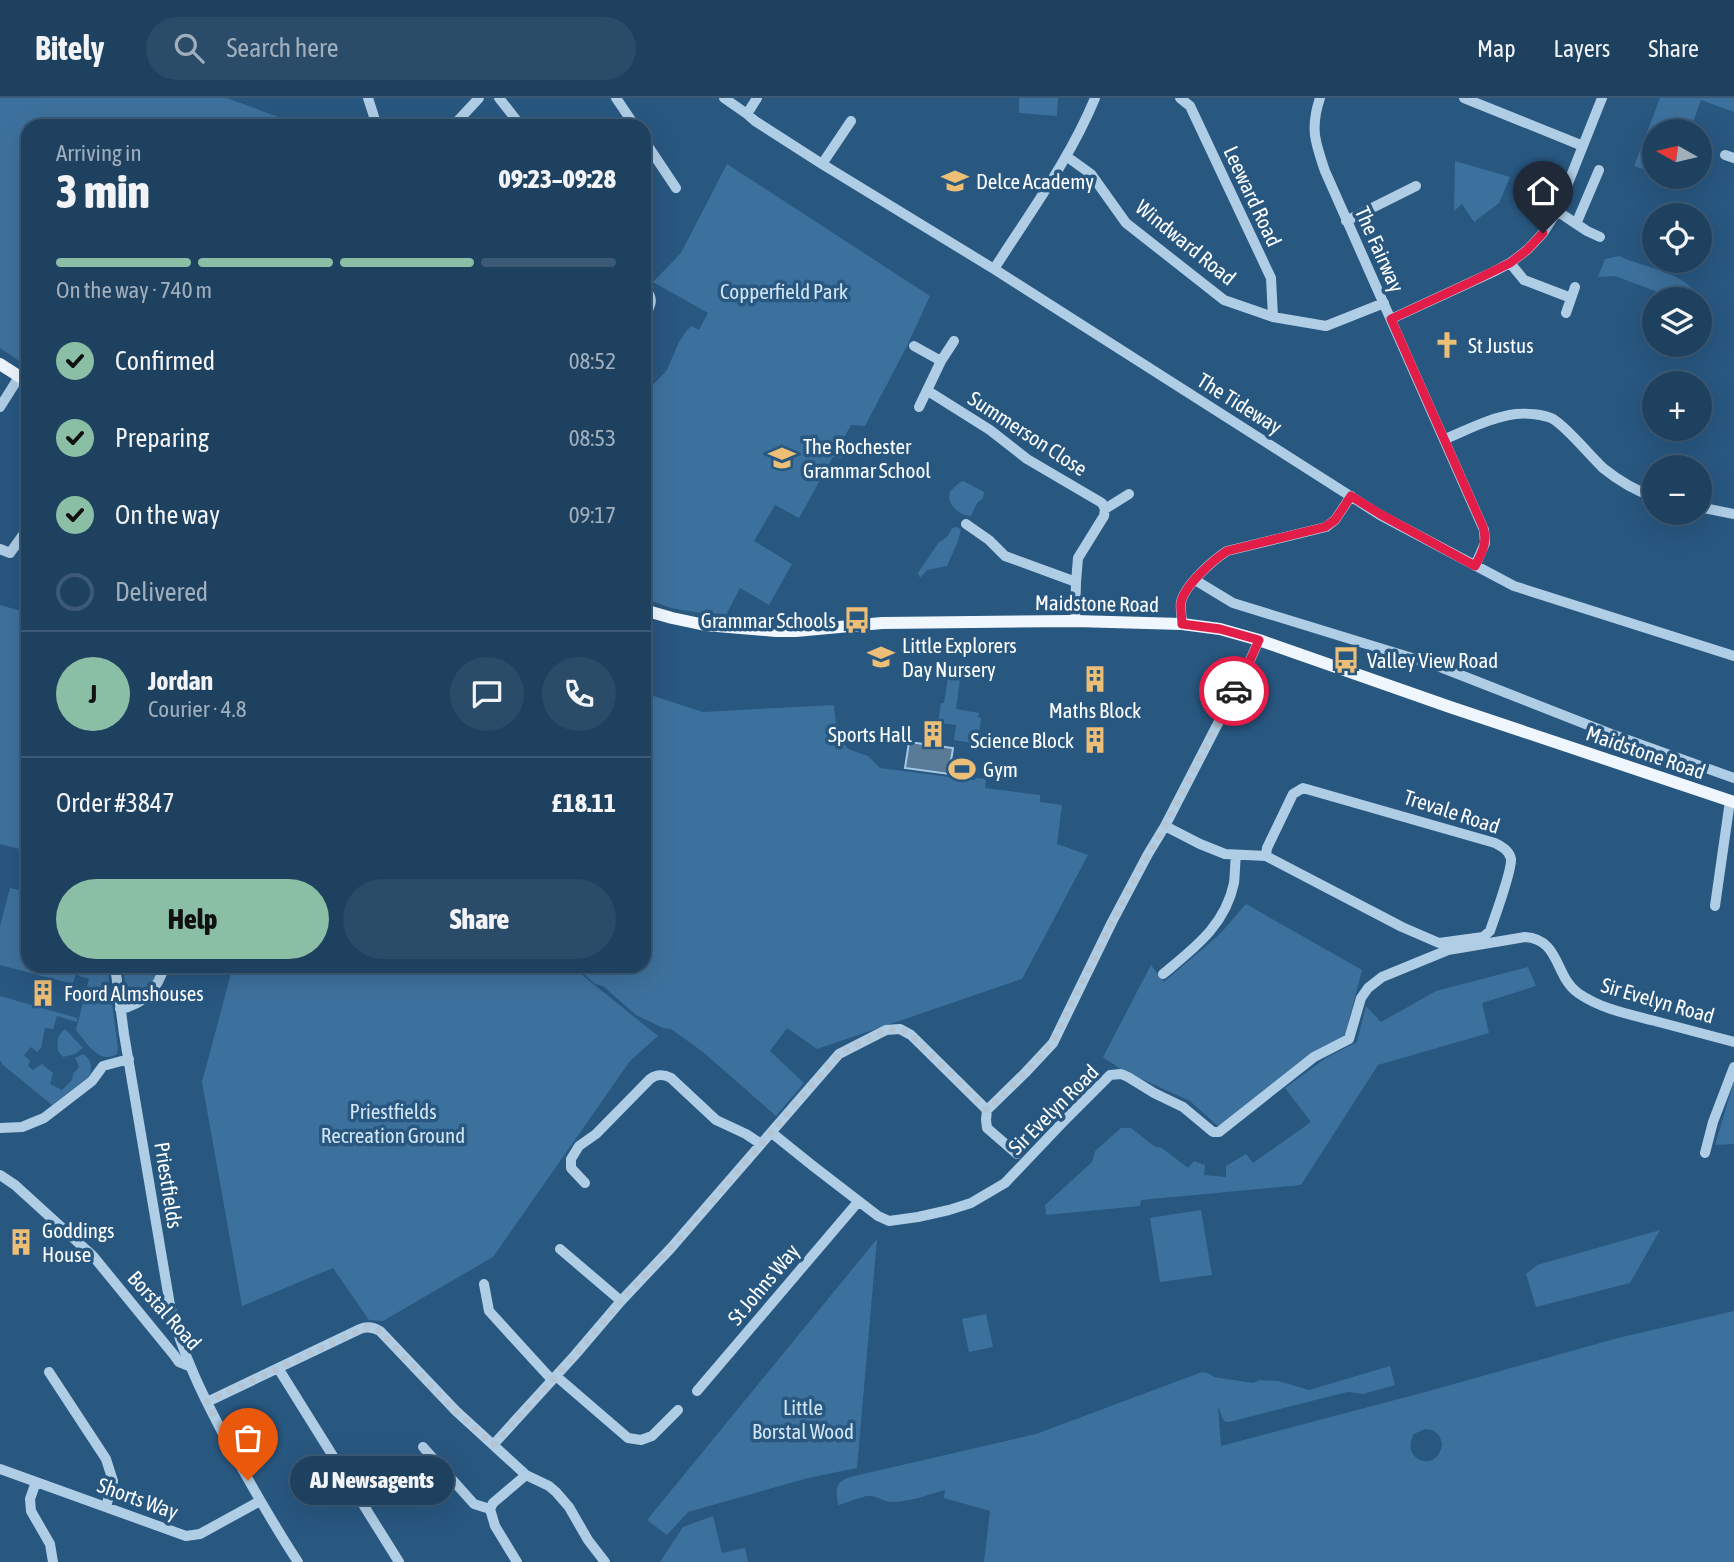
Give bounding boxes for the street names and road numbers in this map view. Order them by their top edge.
street label: Leeward Road [1219,142,1287,250]
street label: Windward Road [1131,194,1241,290]
street label: The Fairway [1351,203,1410,296]
street label: The Tideway [1193,368,1287,439]
street label: Summerson Close [964,386,1092,480]
street label: Maidstone Road [1035,590,1159,616]
street label: Maidstone Road [1583,720,1709,784]
street label: Trevale Road [1401,784,1503,838]
street label: Sir Evelyn Road [1599,972,1717,1028]
street label: Sir Evelyn Road [1003,1059,1103,1159]
street label: Priestfields [150,1140,188,1230]
street label: St Johns Way [722,1238,804,1329]
street label: Borstal Road [123,1266,207,1354]
street label: Shorts Way [94,1472,182,1524]

